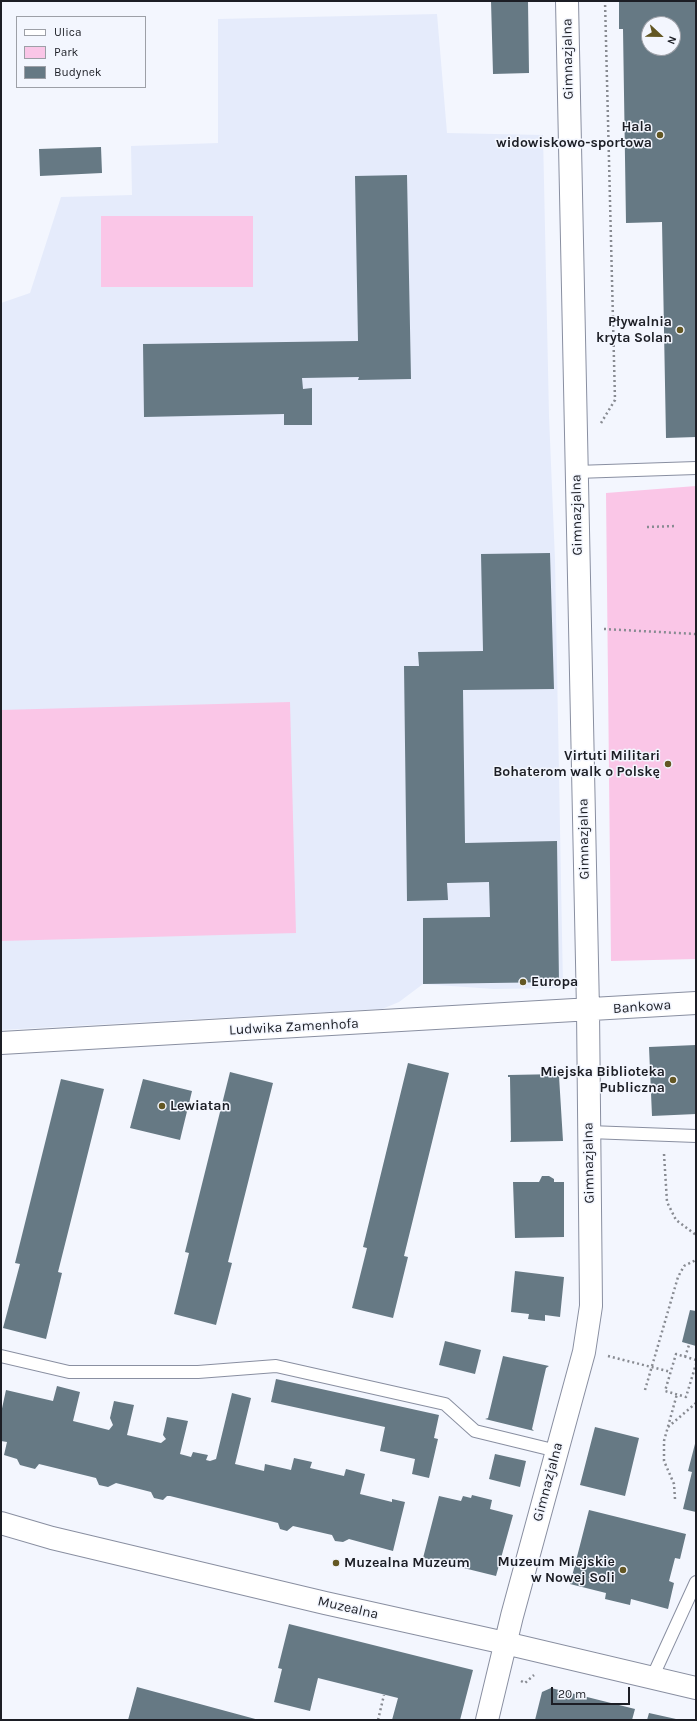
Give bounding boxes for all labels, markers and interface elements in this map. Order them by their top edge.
legend [16,16,146,88]
north arrow [641,16,681,56]
street label: Gimnazjalna [559,18,577,100]
text: Ulica [54,25,82,39]
text: N [664,34,679,46]
text: Park [54,45,78,59]
text: Budynek [54,65,102,79]
place label: Hala widowiskowo-sportowa [496,119,652,152]
marker: Hala widowiskowo-sportowa [655,130,665,140]
place label: Pływalnia kryta Solan [596,314,672,346]
marker: Pływalnia kryta Solan [675,325,685,335]
street label: Gimnazjalna [568,474,586,556]
place label: Virtuti Militari Bohaterom walk o Polskę [493,748,660,780]
marker: Virtuti Militari Bohaterom walk o Polskę [663,759,673,769]
street label: Gimnazjalna [575,798,593,880]
place label: Europa [531,974,578,990]
marker: Europa [518,977,528,987]
street label: Bankowa [612,997,672,1017]
street label: Ludwika Zamenhofa [229,1015,359,1039]
place label: Miejska Biblioteka Publiczna [540,1064,665,1096]
marker: Miejska Biblioteka Publiczna [668,1075,678,1085]
place label: Lewiatan [170,1098,230,1114]
marker: Lewiatan [157,1101,167,1111]
street label: Gimnazjalna [580,1122,598,1204]
street label: Gimnazjalna [529,1441,567,1523]
place label: Muzeum Miejskie w Nowej Soli [497,1554,615,1586]
place label: Muzealna Muzeum [344,1555,470,1571]
marker: Muzealna Muzeum [331,1558,341,1568]
marker: Muzeum Miejskie w Nowej Soli [618,1565,628,1575]
street label: Muzealna [316,1593,380,1623]
scale bar [553,1679,632,1705]
text: 20 m [558,1687,586,1701]

